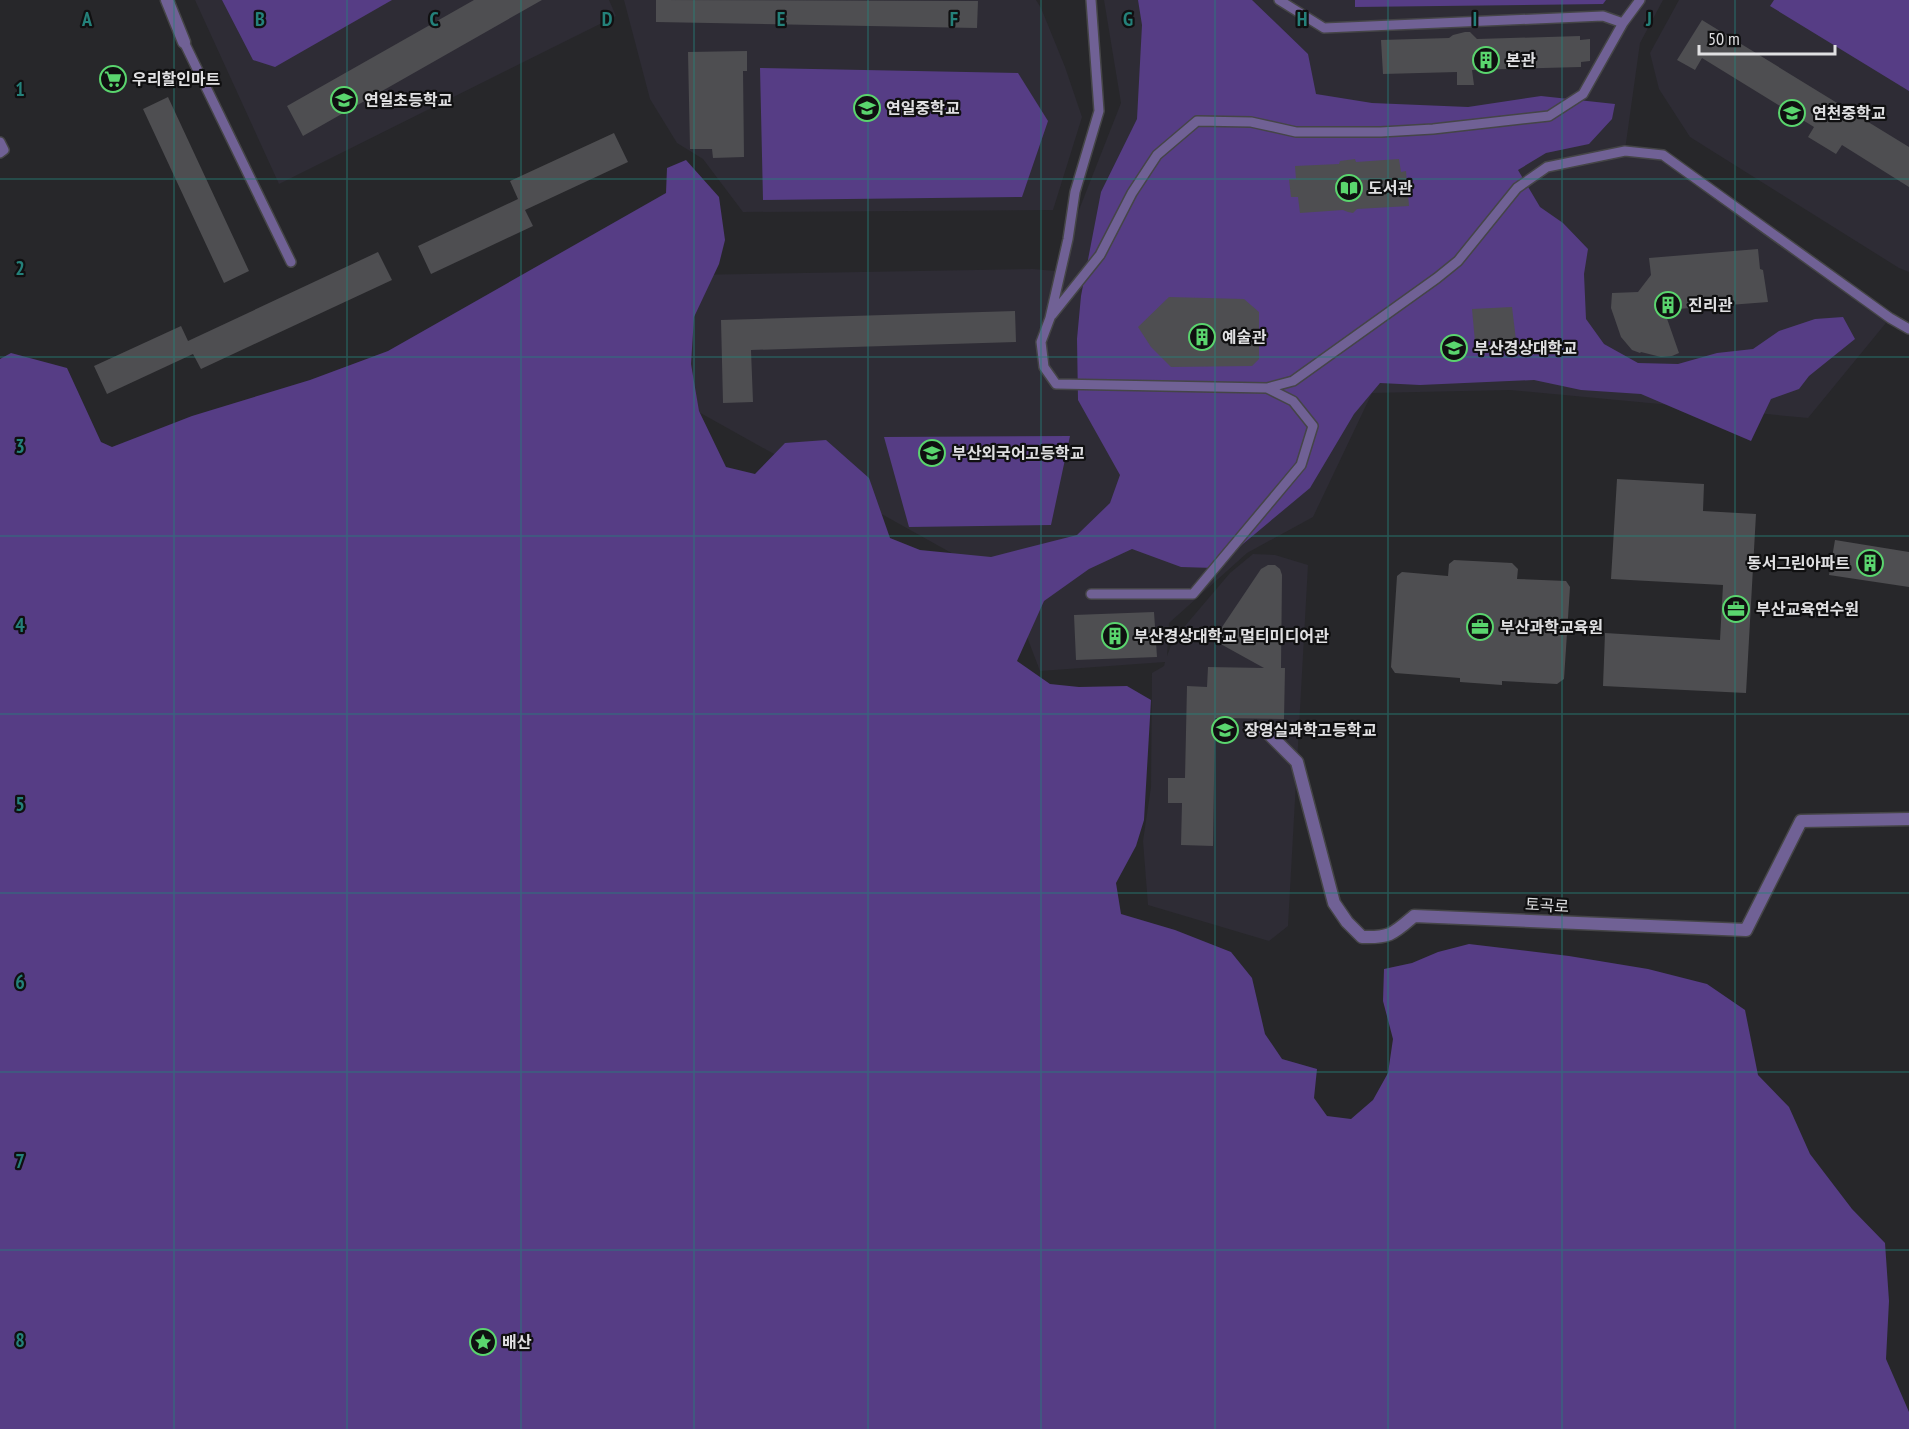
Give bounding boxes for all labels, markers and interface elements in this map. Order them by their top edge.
text: A [81,6,93,32]
text: B [255,6,265,32]
text: C [429,6,439,32]
text: D [602,6,613,32]
text: E [777,6,785,32]
text: F [950,6,958,32]
text: G [1123,6,1133,32]
text: H [1297,6,1307,32]
text: I [1473,6,1477,32]
text: J [1645,6,1652,32]
scale bar [1699,18,1836,56]
text: 50 m [1708,27,1740,50]
building icon: 본관 [1471,45,1501,75]
place label: 본관 [1506,50,1536,70]
supermarket icon: 우리할인마트 [98,64,128,94]
place label: 우리할인마트 [132,69,221,89]
text: 1 [15,76,25,102]
school or university icon: 연일초등학교 [329,85,359,115]
place label: 연일초등학교 [364,90,453,110]
school or university icon: 연일중학교 [852,93,882,123]
place label: 연일중학교 [886,98,960,118]
school or university icon: 연천중학교 [1777,98,1807,128]
place label: 연천중학교 [1812,103,1886,123]
library icon: 도서관 [1334,173,1364,203]
place label: 도서관 [1368,178,1412,198]
text: 2 [15,255,25,281]
building icon: 진리관 [1653,290,1683,320]
place label: 진리관 [1688,295,1732,315]
building icon: 예술관 [1187,322,1217,352]
place label: 예술관 [1222,327,1266,347]
school or university icon: 부산경상대학교 [1439,333,1469,363]
place label: 부산경상대학교 [1474,338,1577,358]
text: 3 [15,433,25,459]
school or university icon: 부산외국어고등학교 [917,438,947,468]
place label: 부산외국어고등학교 [952,443,1085,463]
building icon: 동서그린아파트 [1855,548,1885,578]
place label: 동서그린아파트 [1747,553,1850,573]
office icon: 부산교육연수원 [1721,594,1751,624]
place label: 부산교육연수원 [1756,599,1859,619]
text: 4 [15,612,25,638]
office icon: 부산과학교육원 [1465,612,1495,642]
place label: 부산과학교육원 [1500,617,1603,637]
building icon: 부산경상대학교 멀티미디어관 [1100,621,1130,651]
place label: 부산경상대학교 멀티미디어관 [1134,626,1329,646]
school or university icon: 장영실과학고등학교 [1210,715,1240,745]
place label: 장영실과학고등학교 [1244,720,1377,740]
text: 5 [15,791,25,817]
street label: 토곡로 [1524,894,1570,916]
text: 6 [15,969,25,995]
text: 7 [15,1148,25,1174]
text: 8 [15,1327,25,1353]
place icon: 배산 [468,1327,498,1357]
place label: 배산 [502,1332,532,1352]

